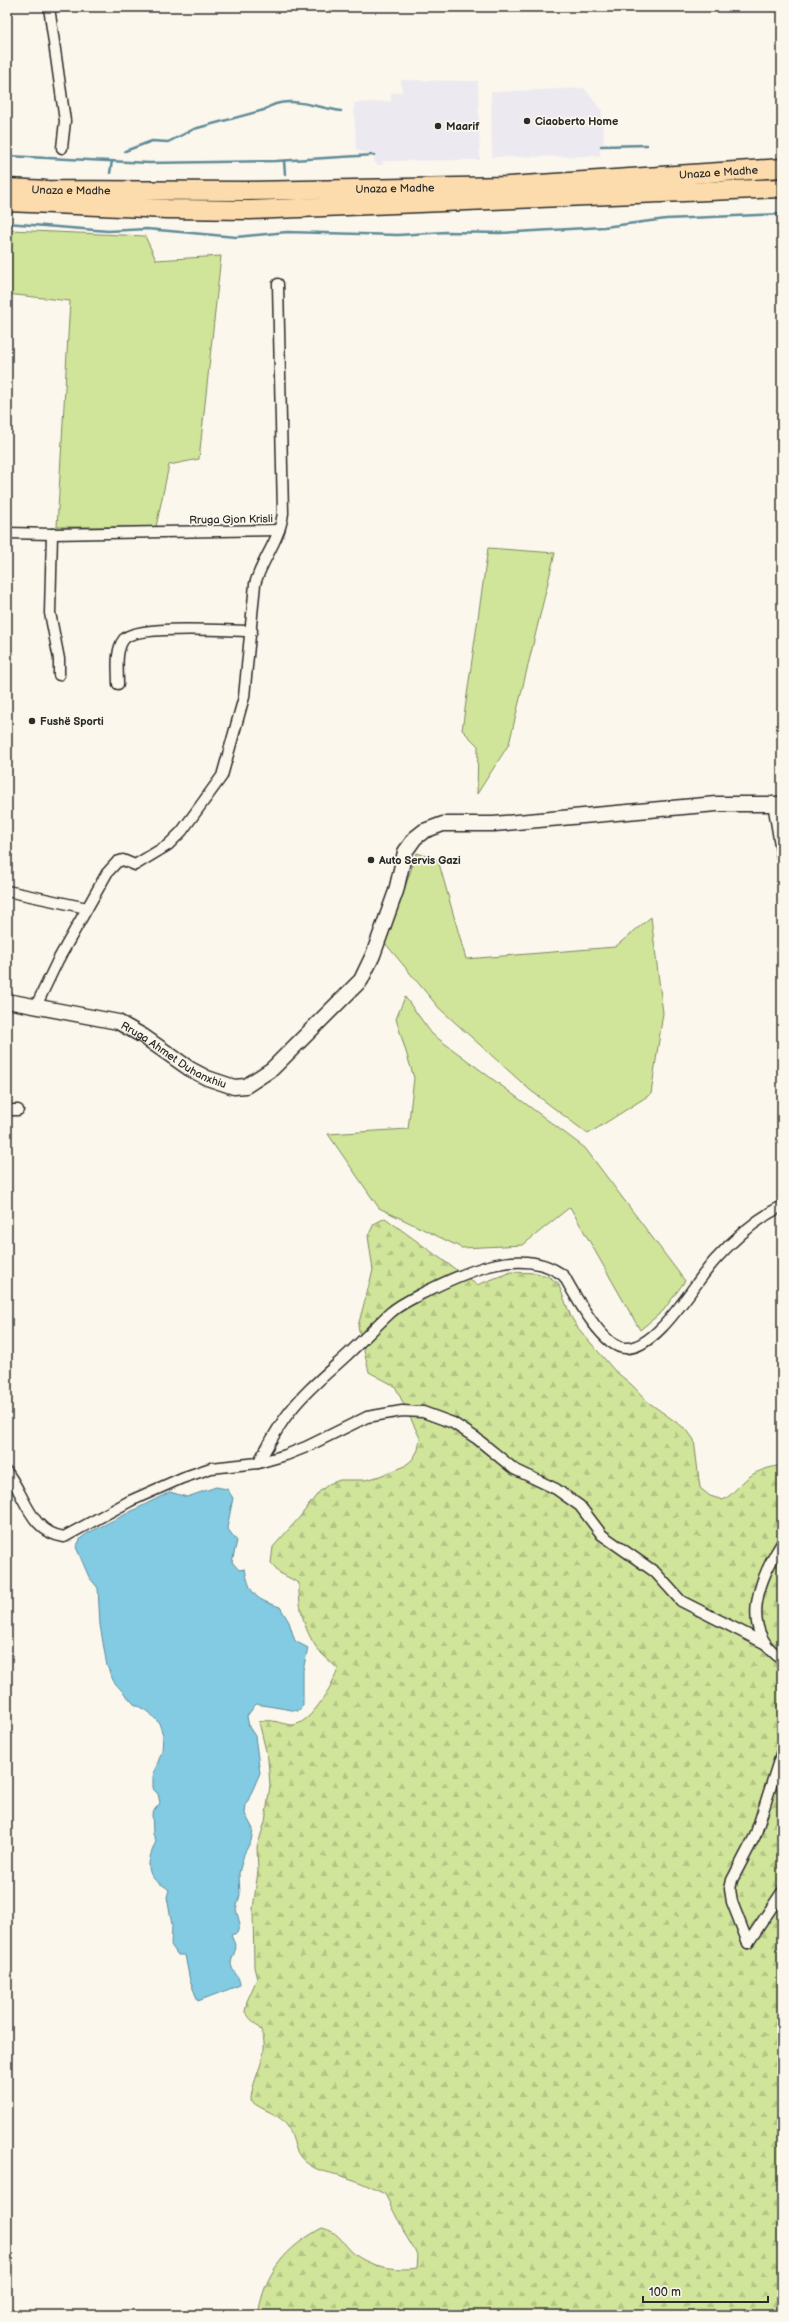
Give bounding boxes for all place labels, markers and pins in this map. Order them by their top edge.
place label: Ciaoberto Home [535,115,618,128]
marker: Ciaoberto Home [522,116,532,126]
place label: Maarif [446,120,480,133]
marker: Maarif [433,121,443,131]
place label: Fushë Sporti [40,715,104,728]
marker: Fushë Sporti [27,716,37,726]
place label: Auto Servis Gazi [378,854,461,867]
marker: Auto Servis Gazi [366,855,376,865]

